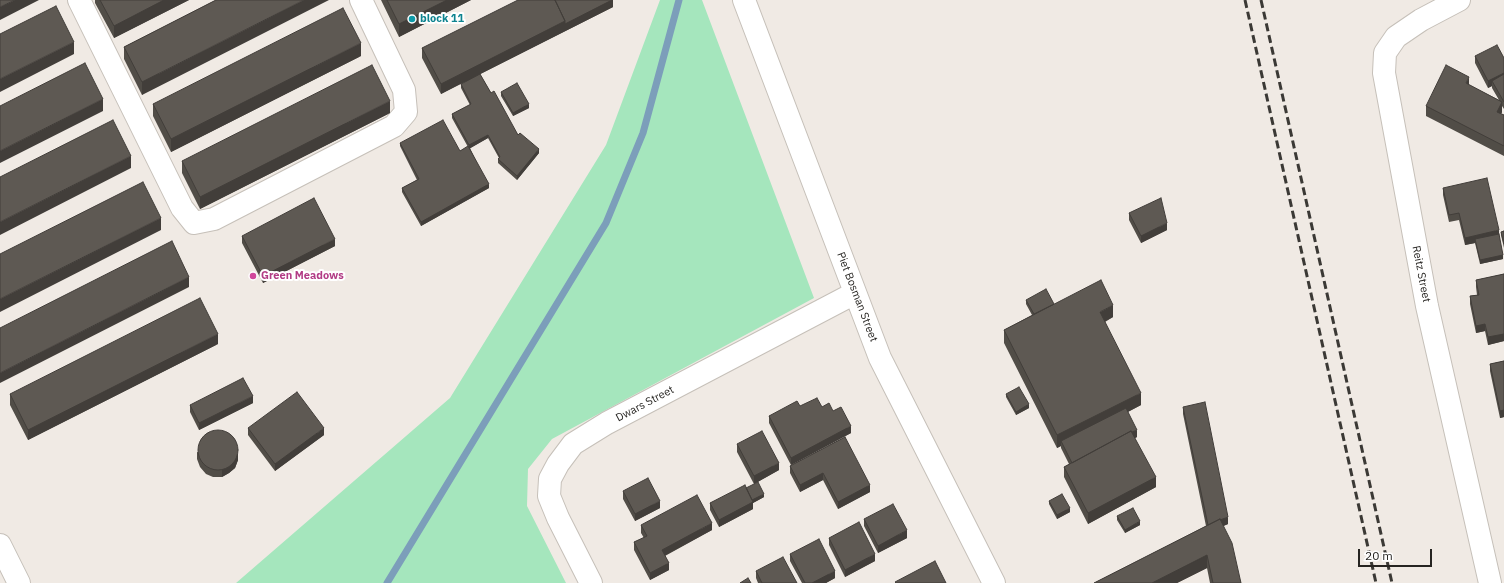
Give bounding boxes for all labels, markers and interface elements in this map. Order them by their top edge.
place label: block 11 [420,12,464,26]
marker: block 11 [407,14,417,24]
street label: Reitz Street [1409,245,1433,303]
street label: Piet Bosman Street [834,250,880,344]
place label: Green Meadows [261,269,344,283]
marker: Green Meadows [248,271,258,281]
street label: Dwars Street [614,383,676,425]
scale bar [1360,541,1434,567]
text: 20 m [1365,548,1393,563]

